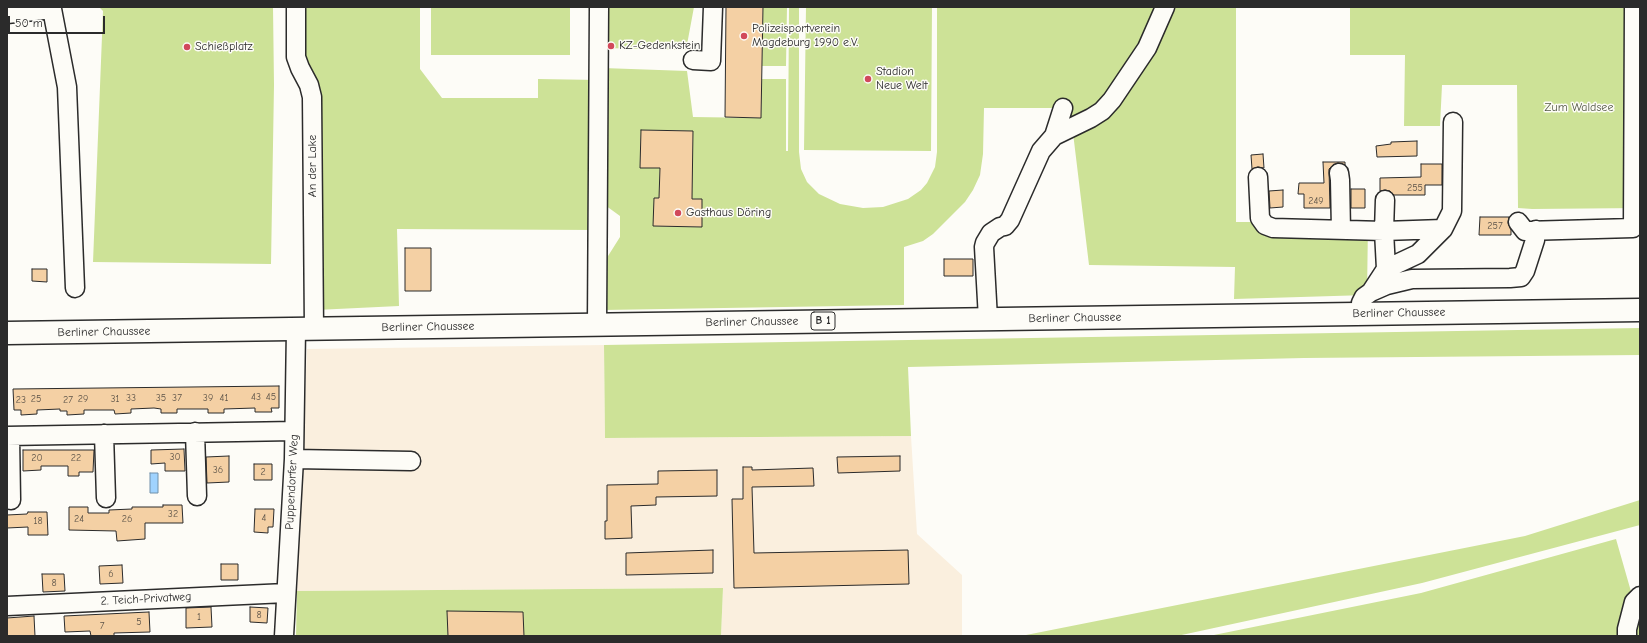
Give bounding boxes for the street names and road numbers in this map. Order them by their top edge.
street label: An der Lake [306,135,320,197]
street label: Berliner Chaussee [1352,305,1446,321]
street label: Berliner Chaussee [1028,310,1122,326]
road number: B 1 [811,312,835,330]
street label: Berliner Chaussee [705,314,799,330]
street label: Berliner Chaussee [381,319,475,335]
street label: Berliner Chaussee [57,324,151,340]
street label: Puppendorfer Weg [282,434,302,530]
street label: 2. Teich-Privatweg [100,589,192,609]

